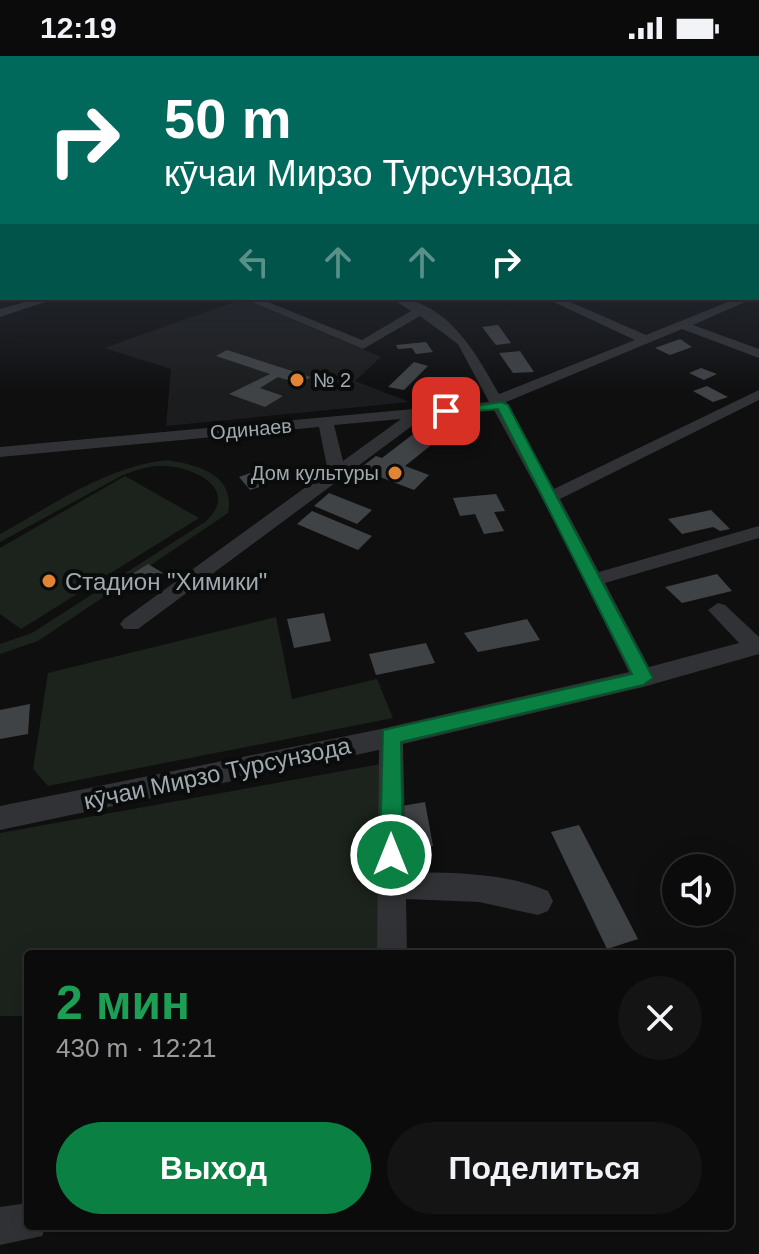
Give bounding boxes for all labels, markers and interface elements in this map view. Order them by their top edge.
text: 12:19 [40,11,117,44]
text: 50 m [164,87,292,150]
icon: right [32,88,136,192]
text: кӯчаи Мирзо Турсунзода [164,153,572,194]
icon: left [232,240,276,284]
icon: ahead [316,240,360,284]
icon: ahead [400,240,444,284]
icon: right [484,240,528,284]
place label: № 2 [313,369,351,391]
marker: № 2 [288,371,306,389]
pin [412,377,480,445]
icon: arrive [424,389,468,433]
street label: Одинаев [209,414,293,444]
place label: Дом культуры [251,462,379,484]
marker: Дом культуры [386,464,404,482]
place label: Стадион "Химики" [65,568,267,595]
marker: Стадион "Химики" [40,572,58,590]
street label: кӯчаи Мирзо Турсунзода [81,731,354,815]
position arrow [349,813,433,897]
map controls [662,854,734,926]
button: sound [662,854,734,926]
text: 2 мин [56,976,190,1029]
button: close [618,976,702,1060]
text: 430 m · 12:21 [56,1033,216,1063]
button: Выход [56,1122,371,1214]
button: Поделиться [387,1122,702,1214]

